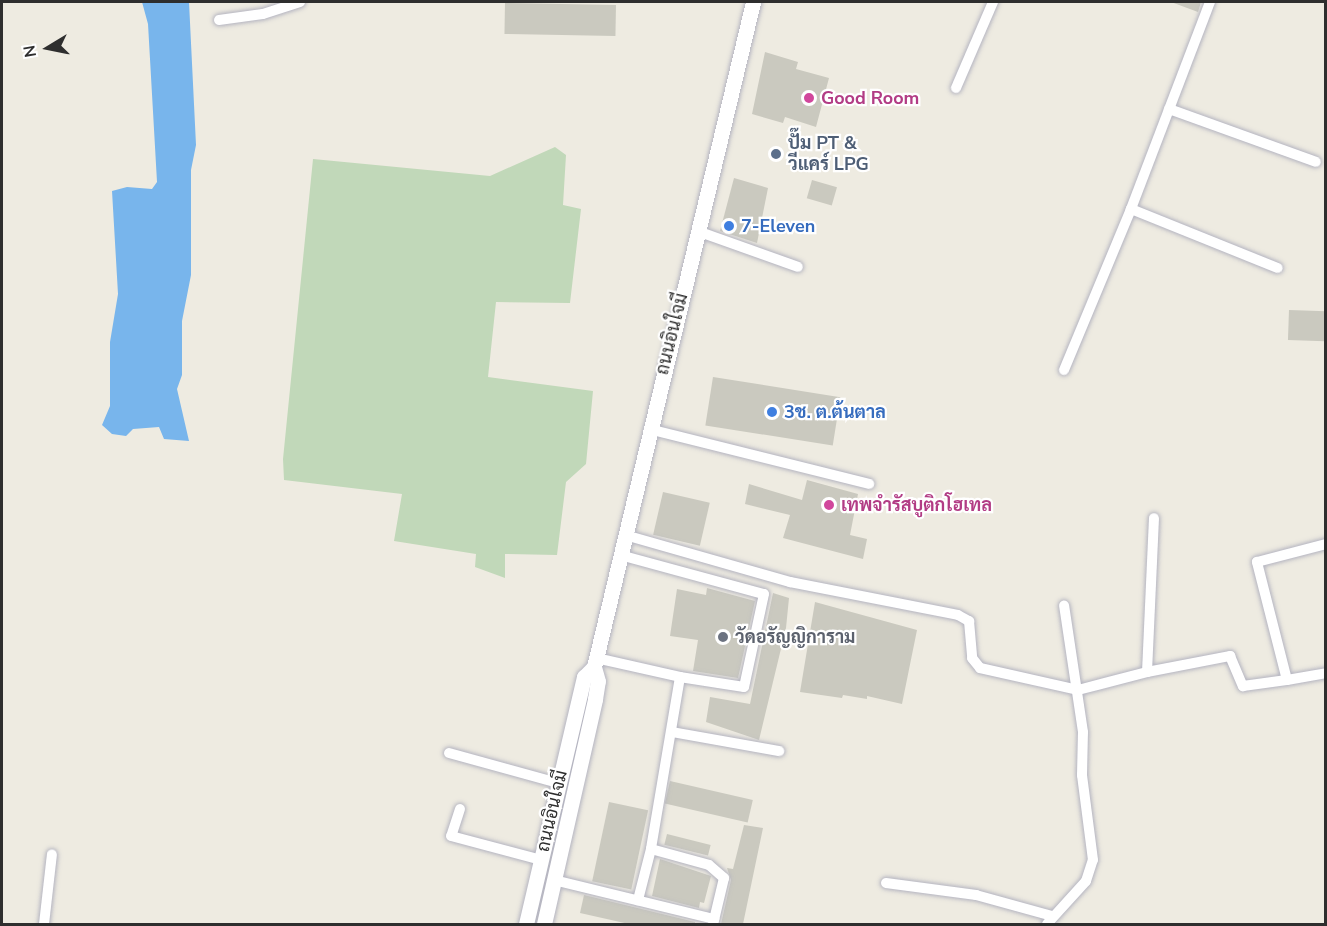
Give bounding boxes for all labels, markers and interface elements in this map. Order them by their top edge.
north arrow [18,18,78,78]
text: N [18,43,42,59]
place label: Good Room [821,87,919,109]
marker: Good Room [802,91,816,105]
place label: ปั๊ม PT & วีแคร์ LPG [788,133,869,176]
marker: ปั๊ม PT & วีแคร์ LPG [769,147,783,161]
place label: 7-Eleven [741,215,815,237]
marker: 7-Eleven [722,219,736,233]
street label: ถนนอินใจมี [651,291,693,377]
place label: 3ช. ต.ต้นตาล [784,401,886,423]
marker: 3ช. ต.ต้นตาล [765,405,779,419]
place label: เทพจำรัสบูติกโฮเทล [841,494,992,516]
marker: เทพจำรัสบูติกโฮเทล [822,498,836,512]
place label: วัดอรัญญิการาม [735,626,855,648]
marker: วัดอรัญญิการาม [716,630,730,644]
street label: ถนนอินใจมี [532,768,572,854]

